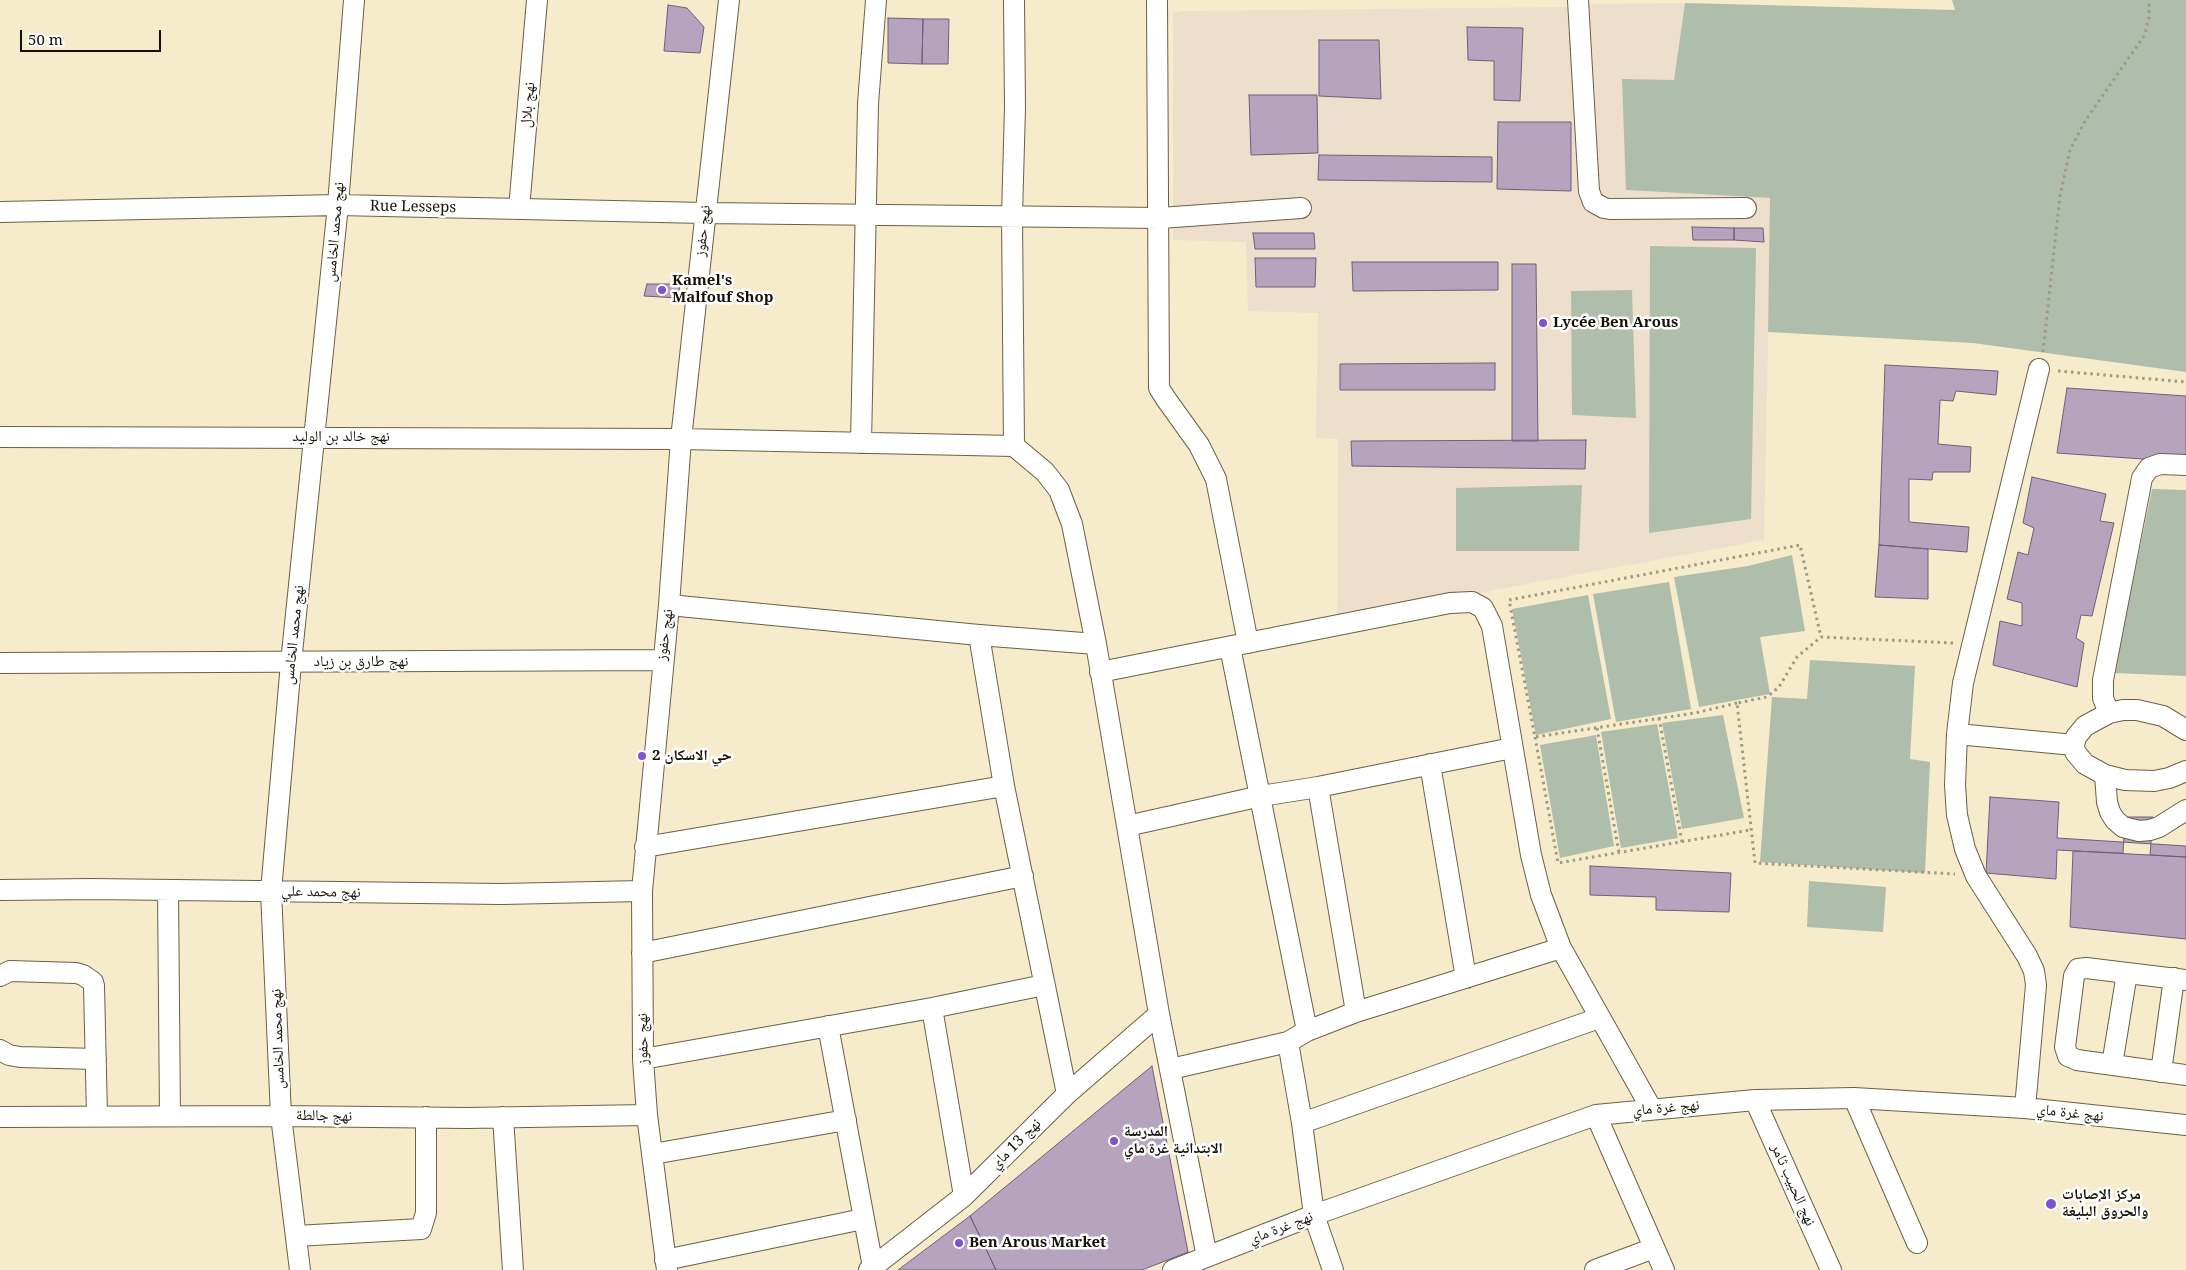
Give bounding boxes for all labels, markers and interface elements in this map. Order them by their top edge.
scale bar [22,20,164,52]
text: 50 m [28,29,63,49]
street label: نهج بلال [517,81,539,129]
street label: نهج محمد الخامس [322,181,348,283]
street label: Rue Lesseps [370,197,456,217]
street label: نهج حفوز [691,204,715,258]
place label: Kamel's Malfouf Shop [672,272,773,307]
marker: Kamel's Malfouf Shop [656,284,668,296]
place label: Lycée Ben Arous [1553,314,1678,332]
marker: Lycée Ben Arous [1537,317,1549,329]
street label: نهج خالد بن الوليد [292,428,390,446]
street label: نهج محمد الخامس [280,584,308,686]
street label: نهج حفوز [653,608,677,662]
street label: نهج طارق بن زياد [314,653,408,671]
place label: حي الاسكان 2 [652,747,732,765]
marker: حي الاسكان 2 [636,750,648,762]
street label: نهج محمد علي [281,882,361,902]
street label: نهج محمد الخامس [267,989,289,1089]
street label: نهج حفوز [634,1013,652,1065]
street label: نهج غرة ماي [1632,1096,1700,1120]
street label: نهج غرة ماي [2036,1101,2104,1125]
street label: نهج جالطة [296,1107,352,1125]
street label: نهج 13 ماي [987,1115,1045,1173]
place label: المدرسة الابتدائية غرة ماي [1124,1123,1223,1158]
marker: المدرسة الابتدائية غرة ماي [1108,1135,1120,1147]
street label: نهج الحبيب ثامر [1767,1141,1819,1229]
place label: مركز الإصابات والحروق البليغة [2062,1186,2149,1221]
marker: مركز الإصابات والحروق البليغة [2044,1197,2058,1211]
street label: نهج غرة ماي [1246,1208,1316,1248]
place label: Ben Arous Market [969,1234,1106,1252]
marker: Ben Arous Market [953,1237,965,1249]

